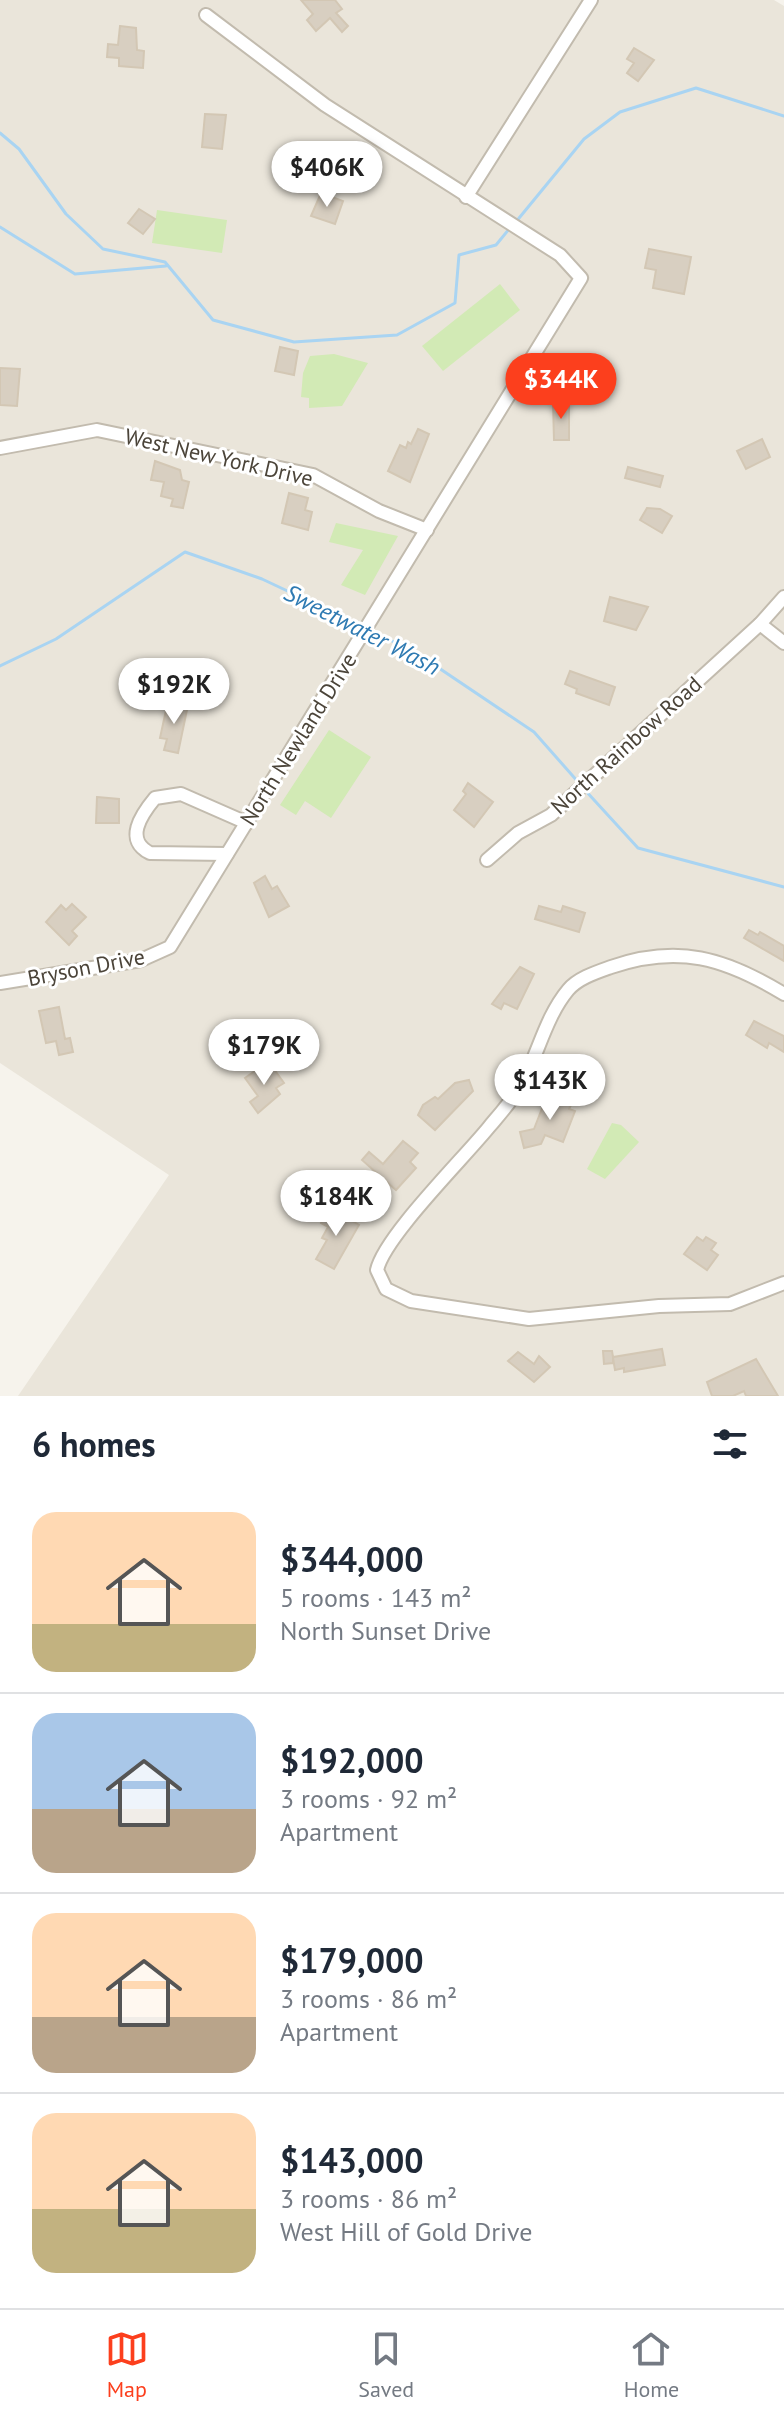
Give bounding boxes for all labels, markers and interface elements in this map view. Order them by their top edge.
pin: $406K [271,141,383,209]
text: $406K [289,150,365,183]
pin: $344K [505,353,617,421]
text: $344K [523,362,599,395]
street label: West New York Drive [122,422,316,492]
water label: Sweetwater Wash [279,577,445,682]
street label: North Newland Drive [234,647,362,831]
pin: $192K [118,658,230,726]
text: $192K [136,667,212,700]
street label: North Rainbow Road [545,670,707,820]
street label: Bryson Drive [25,942,147,992]
pin: $179K [208,1019,320,1087]
text: $179K [226,1028,302,1061]
pin: $143K [494,1054,606,1122]
text: $143K [512,1063,588,1096]
pin: $184K [280,1170,392,1238]
text: $184K [298,1179,374,1212]
text: 6 homes [32,1422,156,1466]
icon: filters [708,1422,752,1466]
text: $344,000 [280,1537,424,1581]
icon: home [96,1544,192,1640]
text: 5 rooms · 143 m² [280,1581,472,1614]
text: North Sunset Drive [280,1614,491,1647]
text: $192,000 [280,1738,424,1782]
icon: home [96,1745,192,1841]
text: 3 rooms · 92 m² [280,1782,457,1815]
text: Apartment [280,1815,398,1848]
text: $179,000 [280,1938,424,1982]
icon: home [96,1945,192,2041]
text: 3 rooms · 86 m² [280,1982,457,2015]
text: Apartment [280,2015,398,2048]
text: $143,000 [280,2138,424,2182]
icon: home [96,2145,192,2241]
text: 3 rooms · 86 m² [280,2182,457,2215]
text: West Hill of Gold Drive [280,2215,532,2248]
tab: Map [105,2327,149,2403]
tab: Saved [358,2327,414,2403]
tab: Home [624,2327,679,2403]

